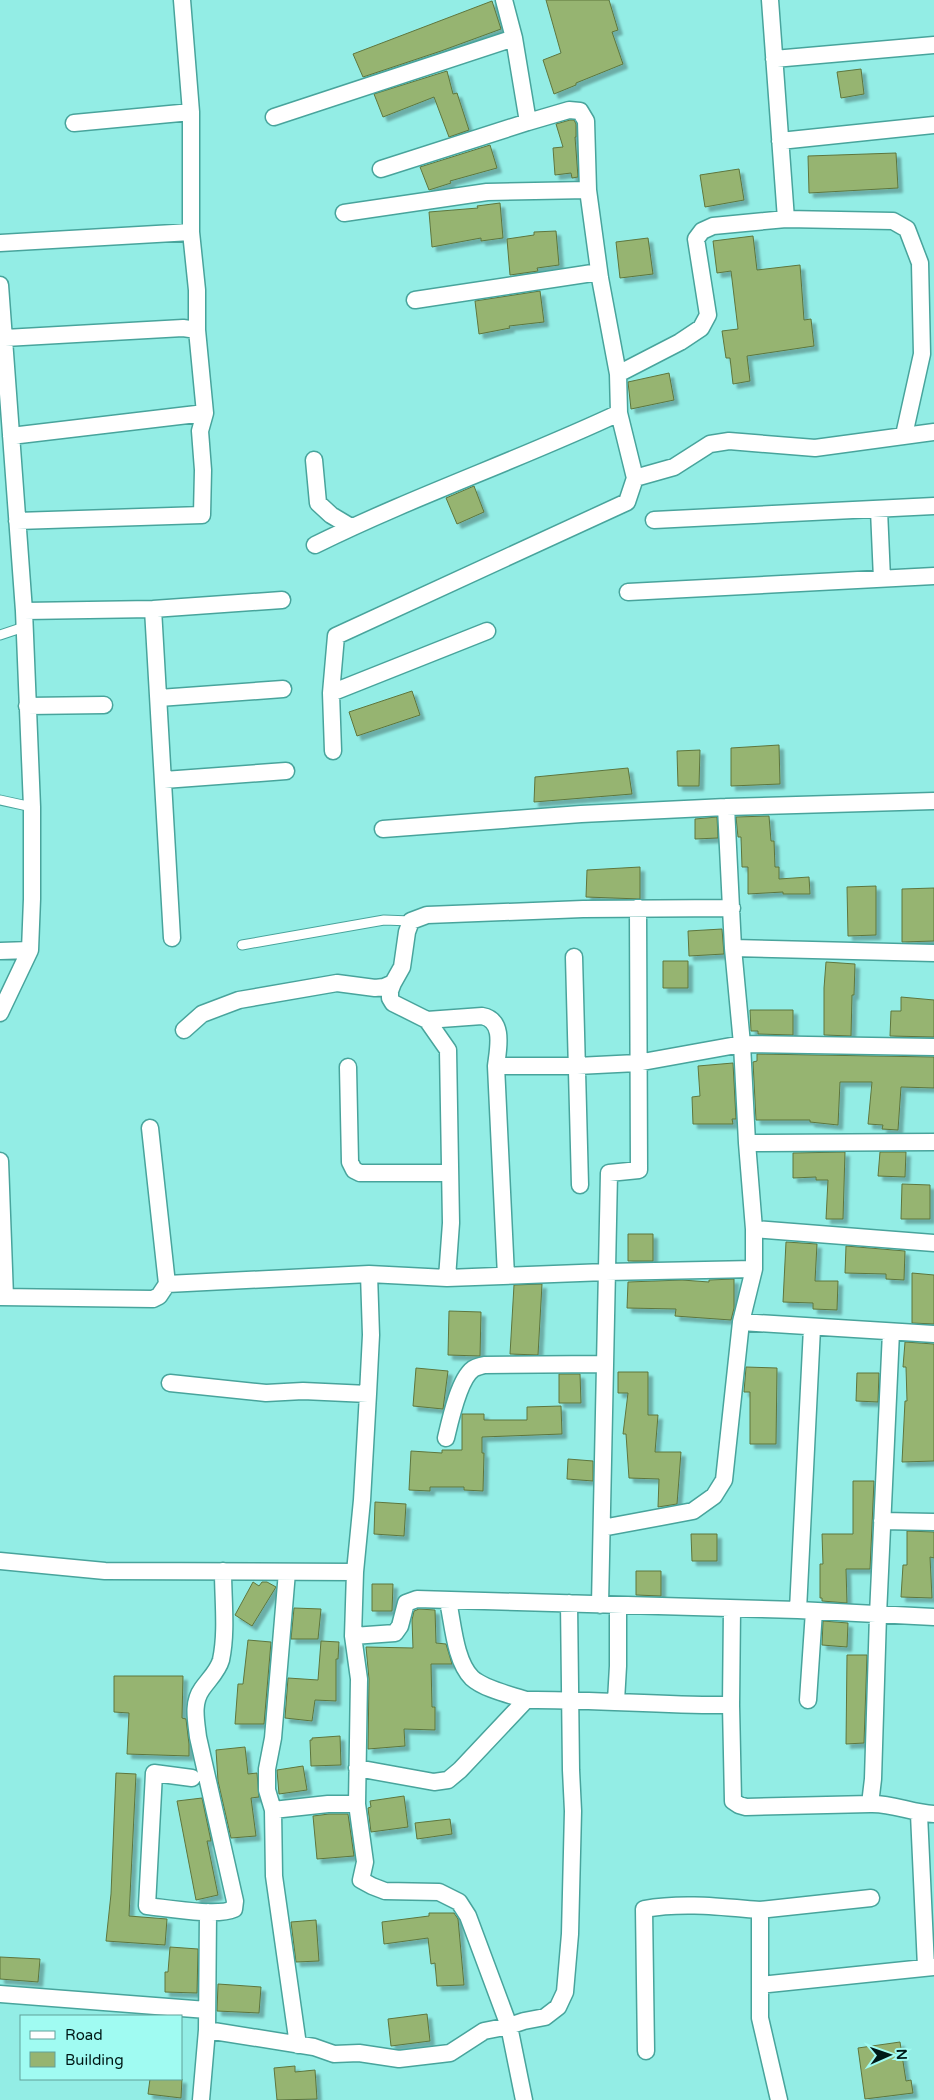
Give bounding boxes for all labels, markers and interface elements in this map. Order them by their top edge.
legend [20,2015,182,2080]
text: Road [65,2026,103,2044]
north arrow [864,2030,914,2080]
text: N [893,2049,910,2060]
text: Building [65,2051,124,2069]

